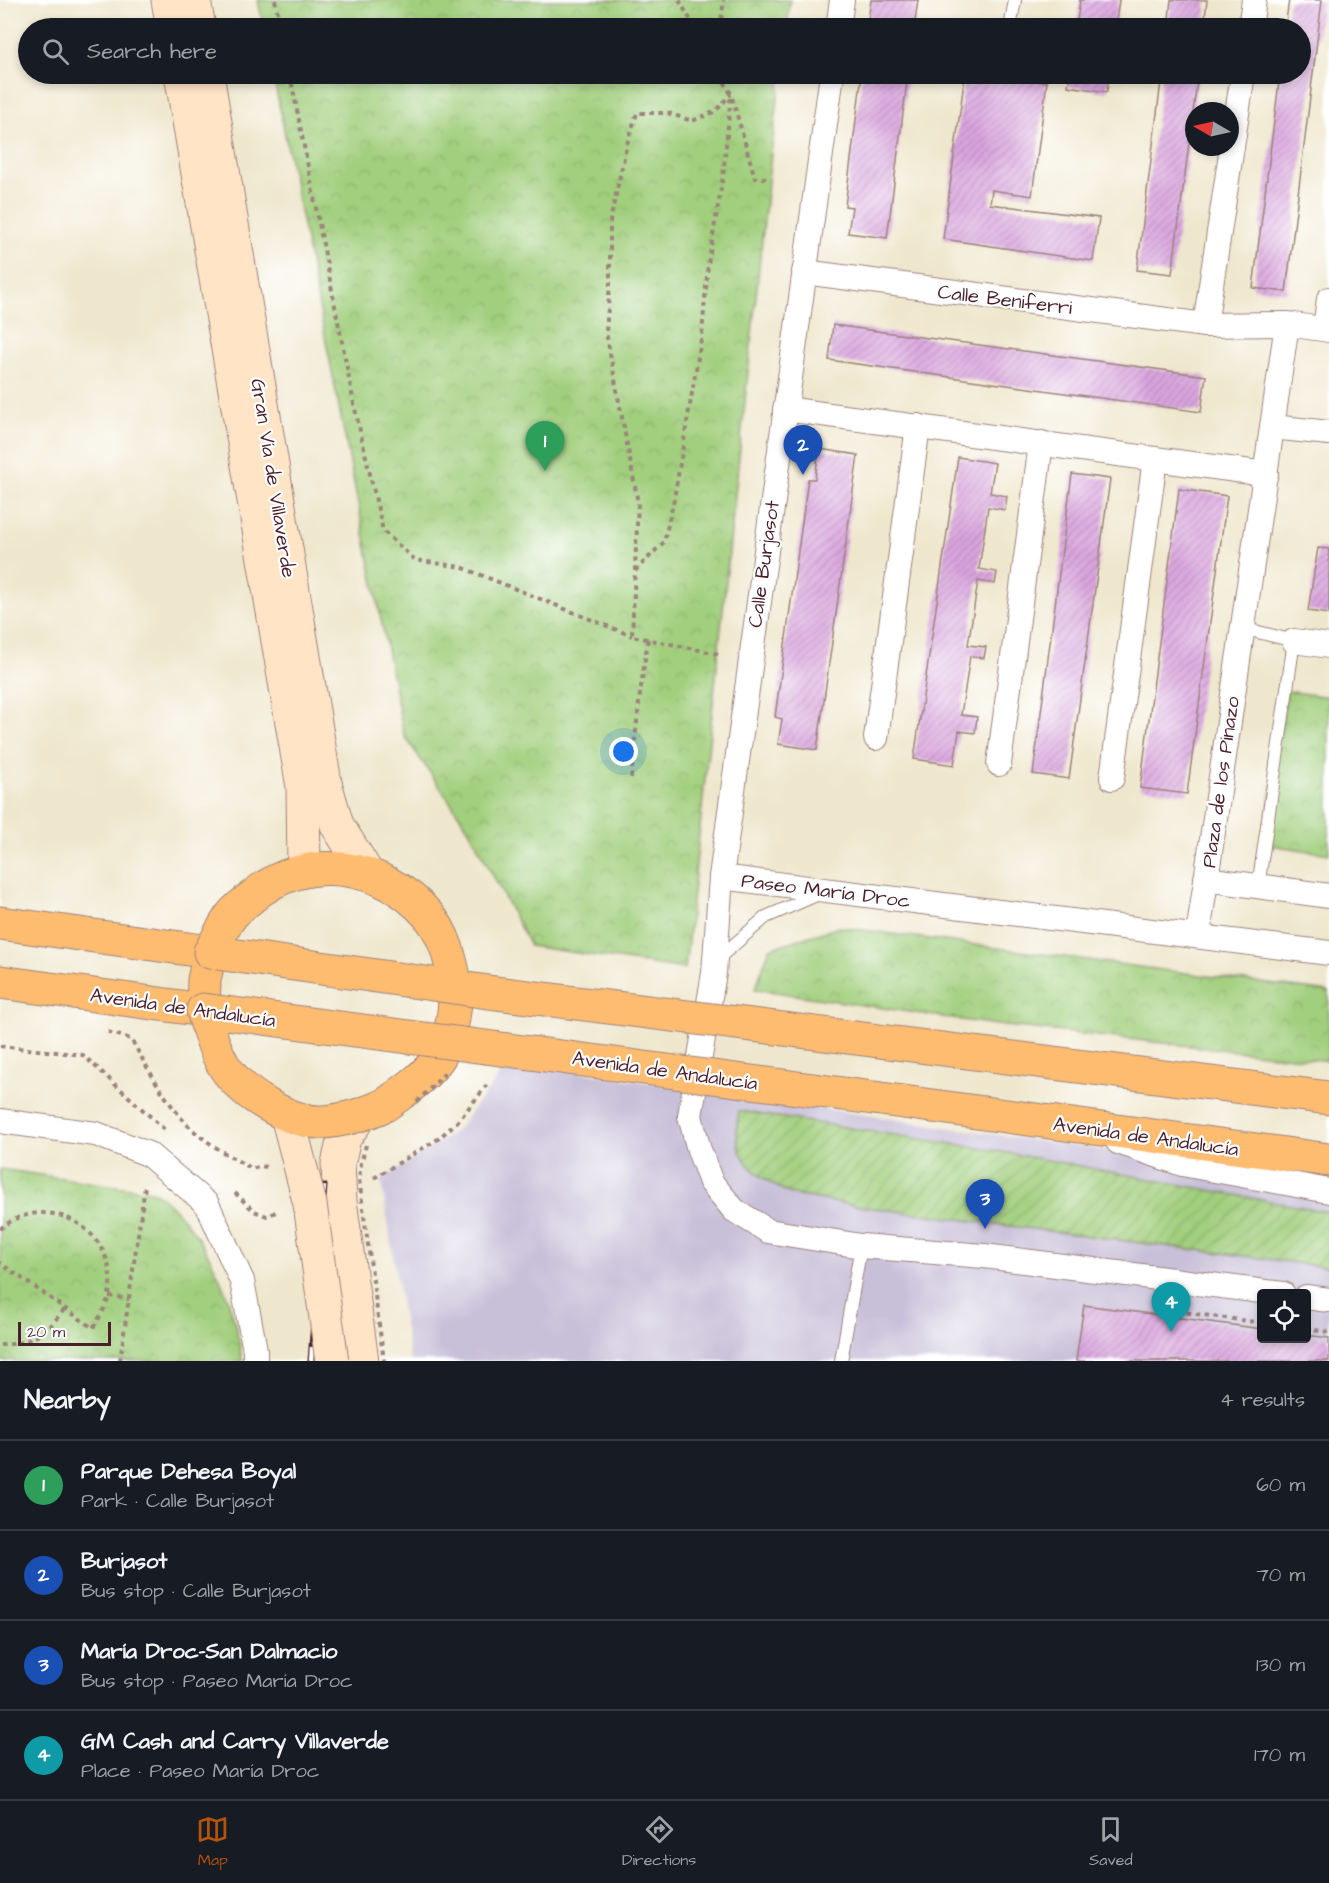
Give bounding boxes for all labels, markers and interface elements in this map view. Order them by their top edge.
search box [18,18,1311,84]
icon: search [39,35,72,68]
text: Search here [87,36,217,67]
north arrow [1185,102,1239,156]
street label: Calle Beniferri [936,278,1074,322]
street label: Gran Vía de Villaverde [243,377,303,580]
pin: 1 [526,422,564,471]
pin: 2 [784,426,822,475]
street label: Calle Burjasot [741,499,787,629]
street label: Plaza de los Pinazo [1195,695,1247,870]
your location [609,737,638,766]
street label: Paseo María Droc [740,867,912,915]
street label: Avenida de Andalucía [88,981,277,1035]
street label: Avenida de Andalucía [570,1044,759,1098]
street label: Avenida de Andalucía [1051,1110,1240,1164]
pin: 3 [966,1180,1004,1229]
pin: 4 [1152,1282,1190,1332]
map controls [1257,1289,1311,1343]
button: locate [1257,1289,1311,1343]
scale bar [18,1319,111,1346]
text: 20 m [27,1321,65,1343]
text: Nearby [24,1382,111,1418]
text: 4 results [1220,1386,1305,1414]
text: Parque Dehesa Boyal [81,1456,296,1487]
text: 1 [42,1471,45,1499]
text: 60 m [1256,1471,1305,1499]
text: Park · Calle Burjasot [81,1487,274,1515]
text: Burjasot [81,1546,167,1577]
text: 2 [38,1561,49,1589]
text: 70 m [1257,1561,1305,1589]
text: Bus stop · Calle Burjasot [81,1577,311,1605]
text: María Droc-San Dalmacio [81,1636,337,1667]
text: 3 [38,1651,49,1679]
text: 130 m [1256,1651,1305,1679]
text: Bus stop · Paseo María Droc [81,1667,353,1695]
text: GM Cash and Carry Villaverde [81,1726,389,1757]
text: 4 [37,1741,50,1769]
text: 170 m [1254,1741,1305,1769]
text: Place · Paseo María Droc [81,1757,319,1785]
tab: Map [196,1813,229,1871]
tab: Directions [622,1813,696,1871]
tab: Saved [1089,1813,1133,1871]

